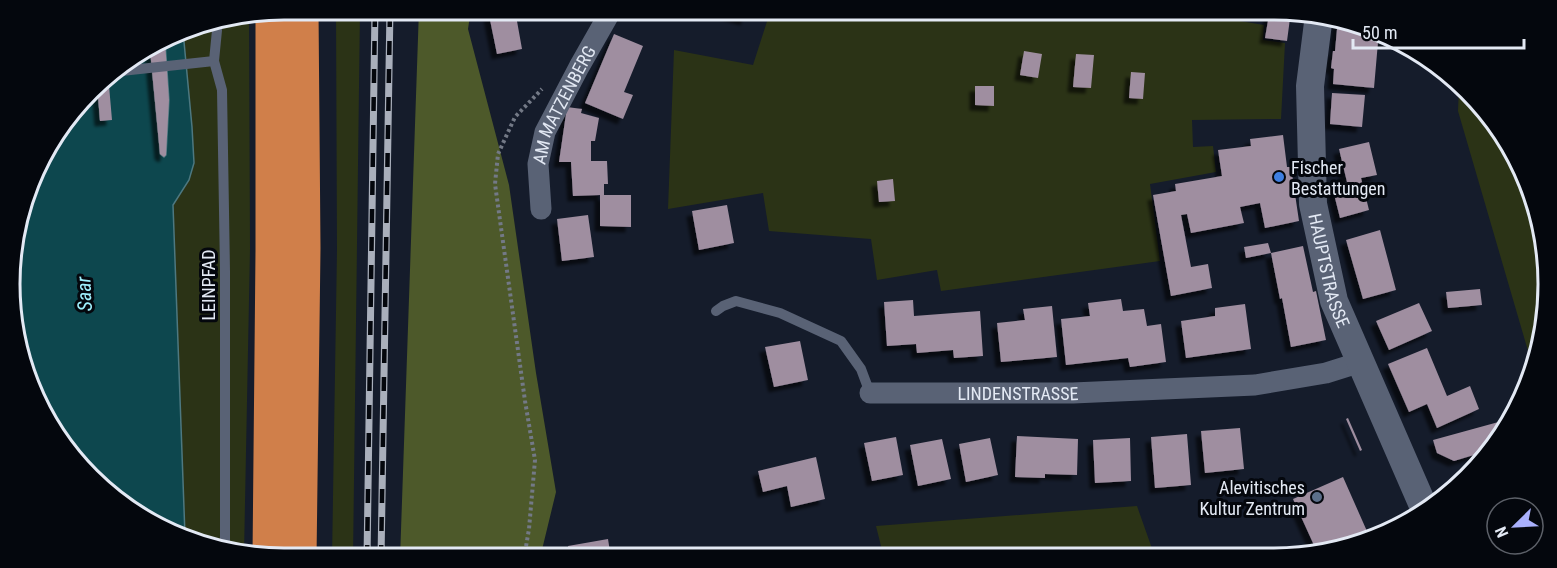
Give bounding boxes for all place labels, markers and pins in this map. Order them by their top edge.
place label: Fischer Bestattungen [1291,157,1386,199]
marker: Fischer Bestattungen [1272,170,1286,184]
place label: Alevitisches Kultur Zentrum [1199,477,1305,519]
marker: Alevitisches Kultur Zentrum [1310,490,1324,504]

